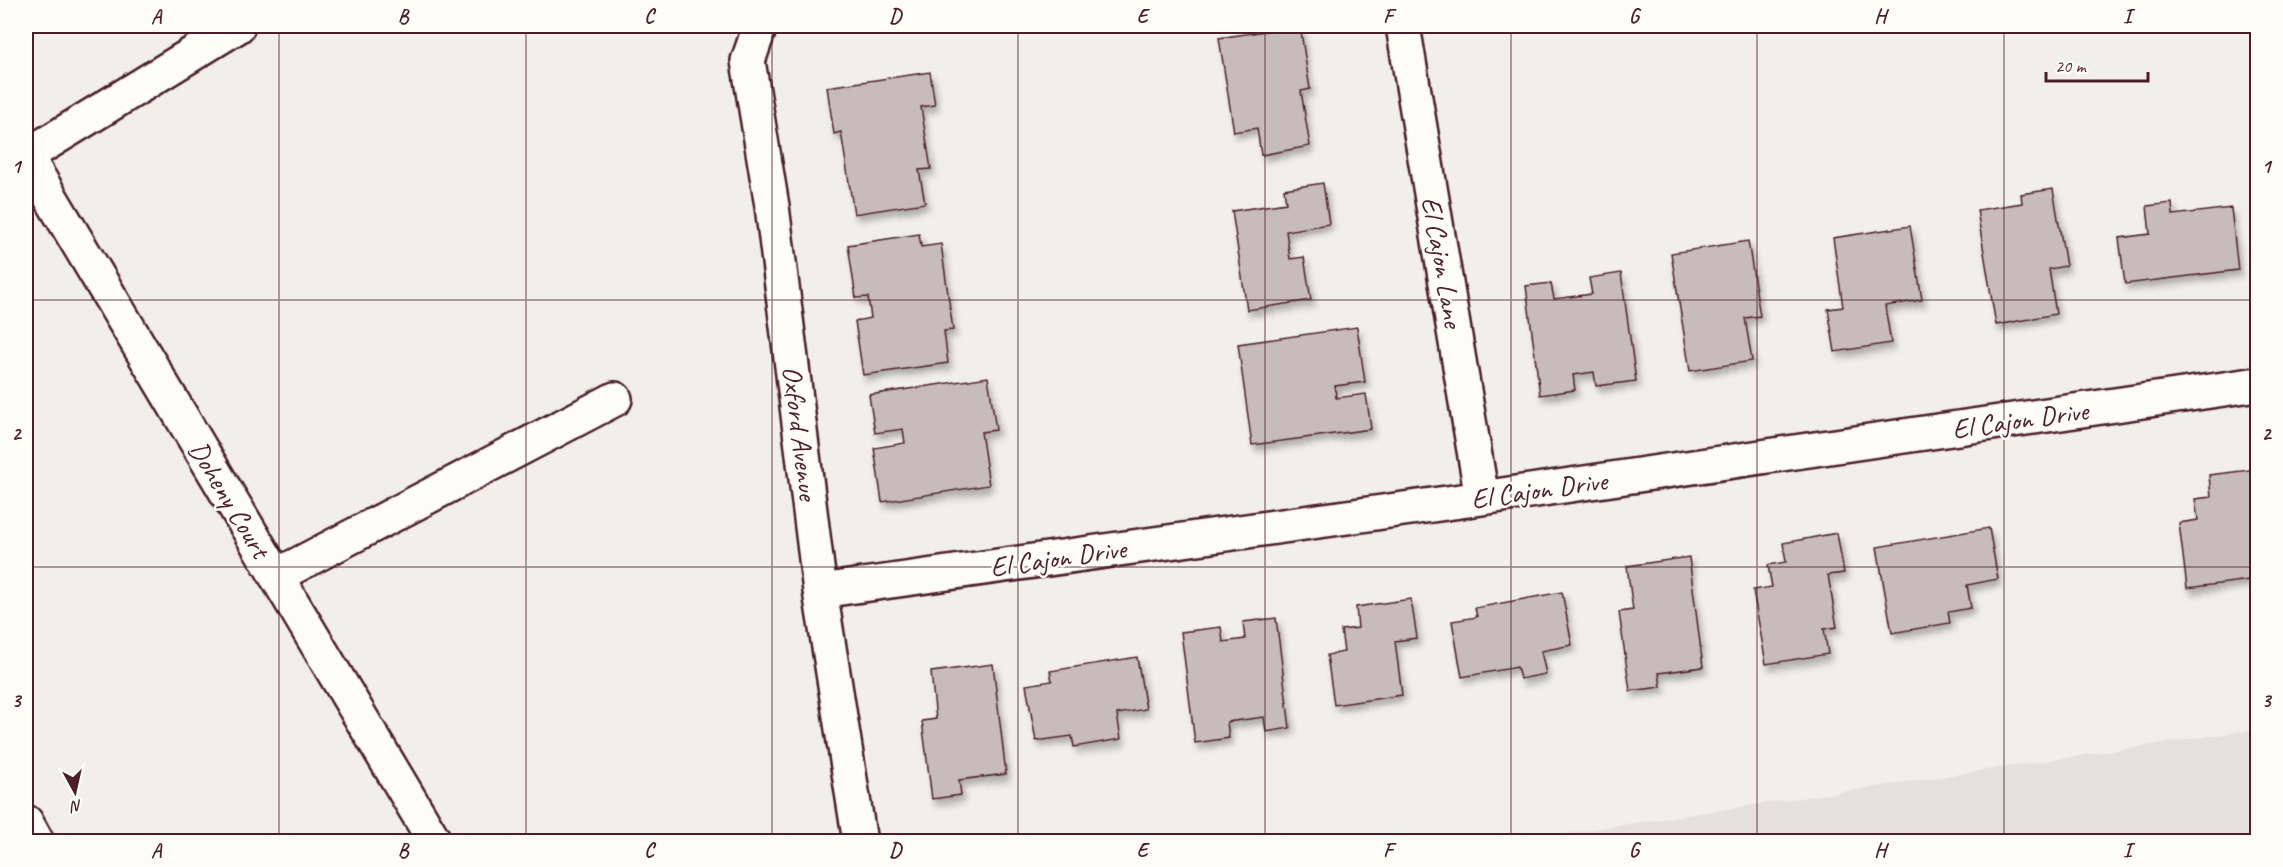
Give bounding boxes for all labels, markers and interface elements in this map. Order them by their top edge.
text: A [151,4,163,29]
text: B [398,4,410,29]
text: C [644,4,656,29]
text: D [889,4,903,29]
text: E [1137,4,1151,29]
text: F [1383,4,1397,29]
text: G [1629,4,1642,29]
text: H [1874,4,1889,29]
text: I [2123,4,2136,29]
scale bar [2046,45,2148,83]
text: 20 m [2055,55,2088,77]
text: 1 [12,154,23,179]
text: 1 [2262,154,2273,179]
street label: El Cajon Lane [1414,194,1472,332]
street label: Oxford Avenue [775,364,826,504]
street label: El Cajon Drive [1950,392,2092,446]
text: 2 [12,421,23,446]
text: 2 [2262,421,2273,446]
street label: Doheny Court [181,434,279,566]
street label: El Cajon Drive [1469,462,1611,516]
street label: El Cajon Drive [988,530,1130,584]
text: 3 [12,688,23,713]
text: 3 [2262,688,2273,713]
north arrow [45,762,105,822]
text: N [68,795,83,817]
text: A [151,838,163,863]
text: B [398,838,410,863]
text: C [644,838,656,863]
text: D [889,838,903,863]
text: E [1137,838,1151,863]
text: F [1383,838,1397,863]
text: G [1629,838,1642,863]
text: H [1874,838,1889,863]
text: I [2123,838,2136,863]

